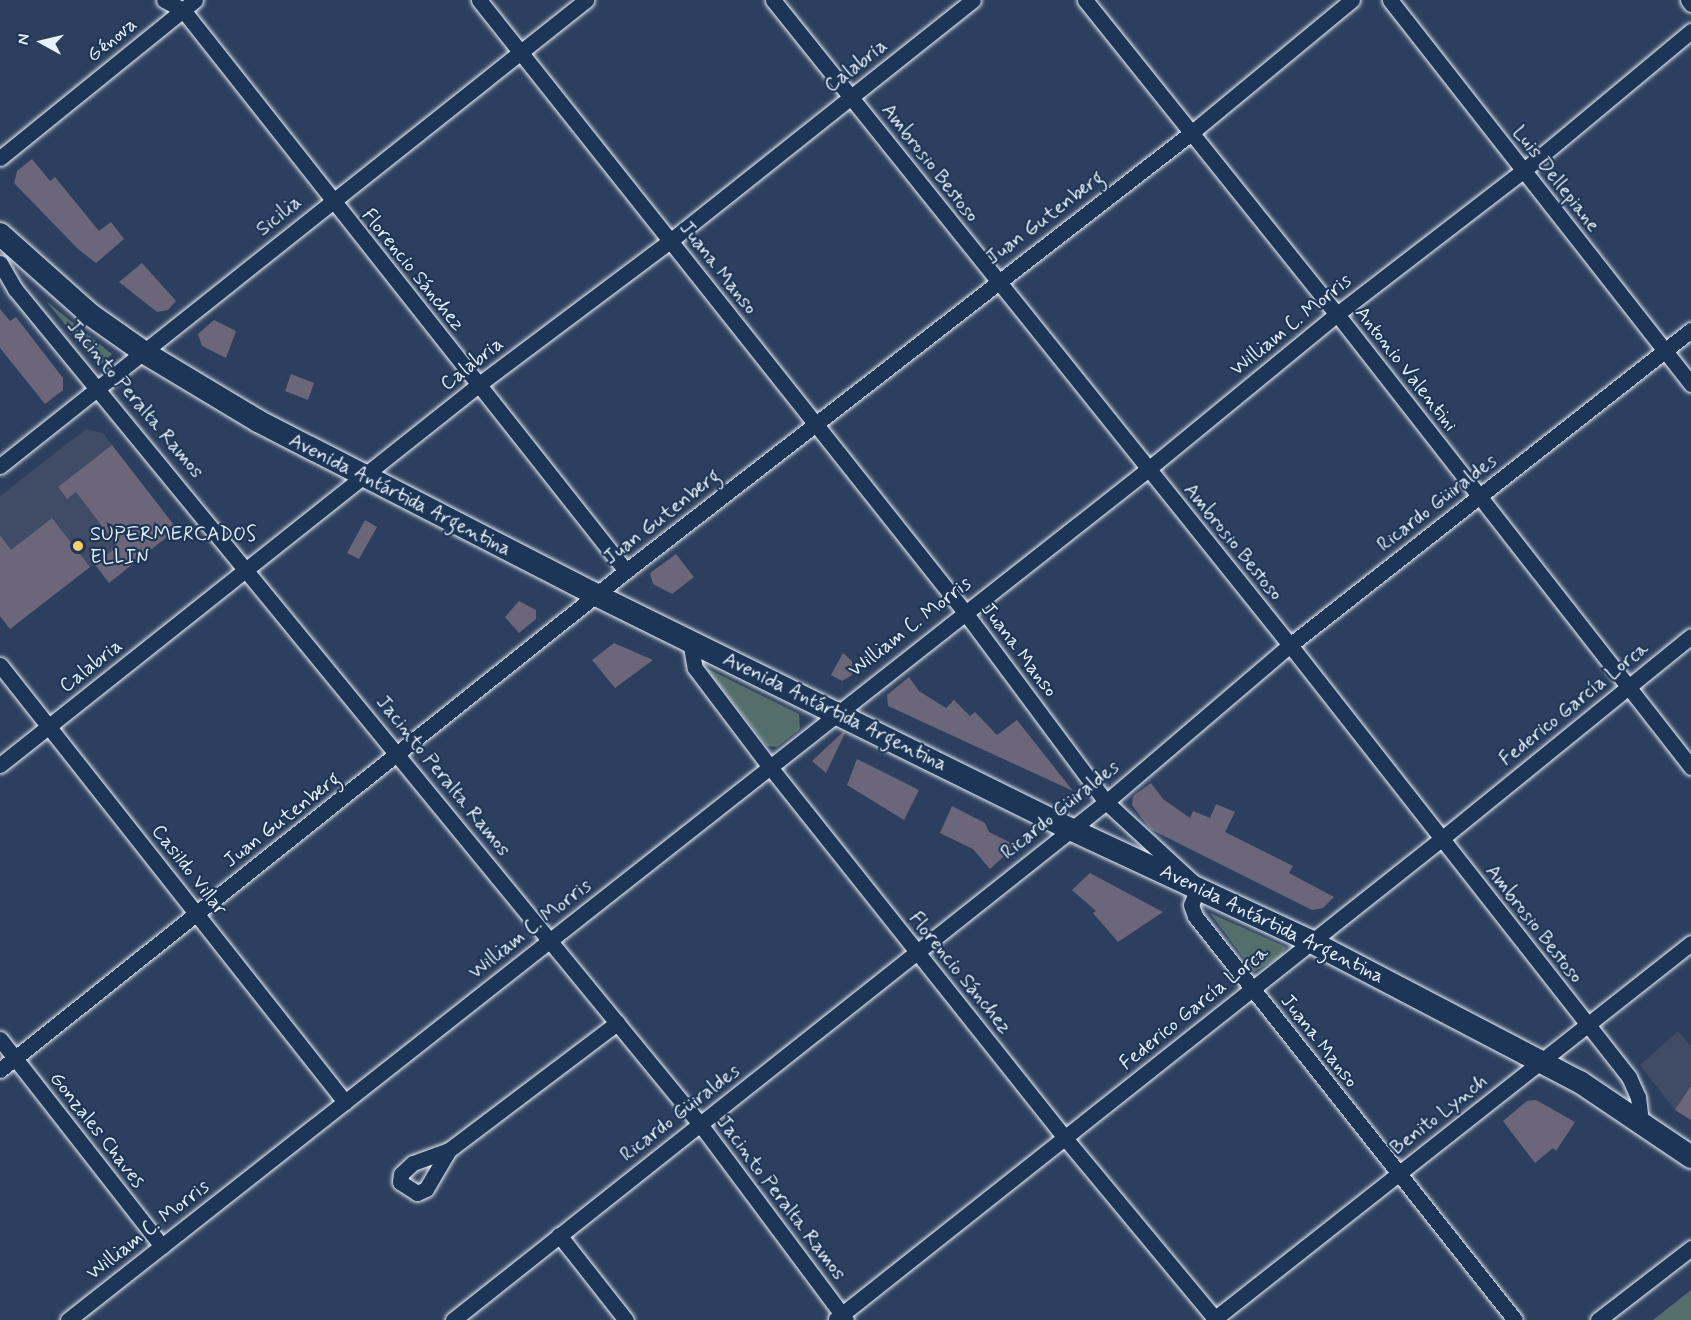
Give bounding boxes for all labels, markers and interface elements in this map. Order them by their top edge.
north arrow [12,12,72,72]
street label: Génova [82,12,142,68]
text: N [13,33,35,46]
street label: Calabria [820,34,892,98]
street label: Ambrosio Bestoso [876,99,984,227]
street label: Luis Dellepiane [1508,122,1604,236]
street label: Juan Gutenberg [983,167,1107,269]
street label: Sicilia [251,190,307,242]
street label: Florencio Sánchez [356,204,470,336]
street label: Juana Manso [674,216,762,320]
street label: William C. Morris [1224,268,1358,382]
street label: Antonio Valentini [1350,302,1462,436]
street label: Jacinto Peralta Ramos [61,314,209,484]
street label: Calabria [436,332,508,396]
street label: Avenida Antártida Argentina [285,428,515,562]
street label: Ricardo Güiraldes [1373,449,1501,557]
street label: Juan Gutenberg [600,465,724,569]
street label: Ambrosio Bestoso [1178,478,1288,606]
place label: SUPERMERCADOS ELLIN [90,522,256,569]
marker: SUPERMERCADOS ELLIN [71,539,85,553]
street label: William C. Morris [843,571,977,683]
street label: Juana Manso [975,597,1063,703]
street label: Calabria [55,634,127,698]
street label: Federico García Lorca [1496,638,1652,770]
street label: Avenida Antártida Argentina [719,647,951,777]
street label: Jacinto Peralta Ramos [370,690,516,862]
street label: Ricardo Güiraldes [996,755,1124,865]
street label: Juan Gutenberg [220,768,344,872]
street label: Casildo Villar [146,820,232,920]
street label: Avenida Antártida Argentina [1156,859,1388,989]
street label: Ambrosio Bestoso [1480,860,1588,988]
street label: William C. Morris [463,873,597,985]
street label: Florencio Sánchez [903,907,1017,1039]
street label: Federico García Lorca [1116,942,1272,1074]
street label: Juana Manso [1275,989,1363,1093]
street label: Ricardo Güiraldes [616,1059,744,1167]
street label: Gonzales Chaves [44,1066,150,1194]
street label: Benito Lynch [1386,1070,1492,1160]
street label: Jacinto Peralta Ramos [711,1110,851,1286]
street label: William C. Morris [81,1174,215,1286]

